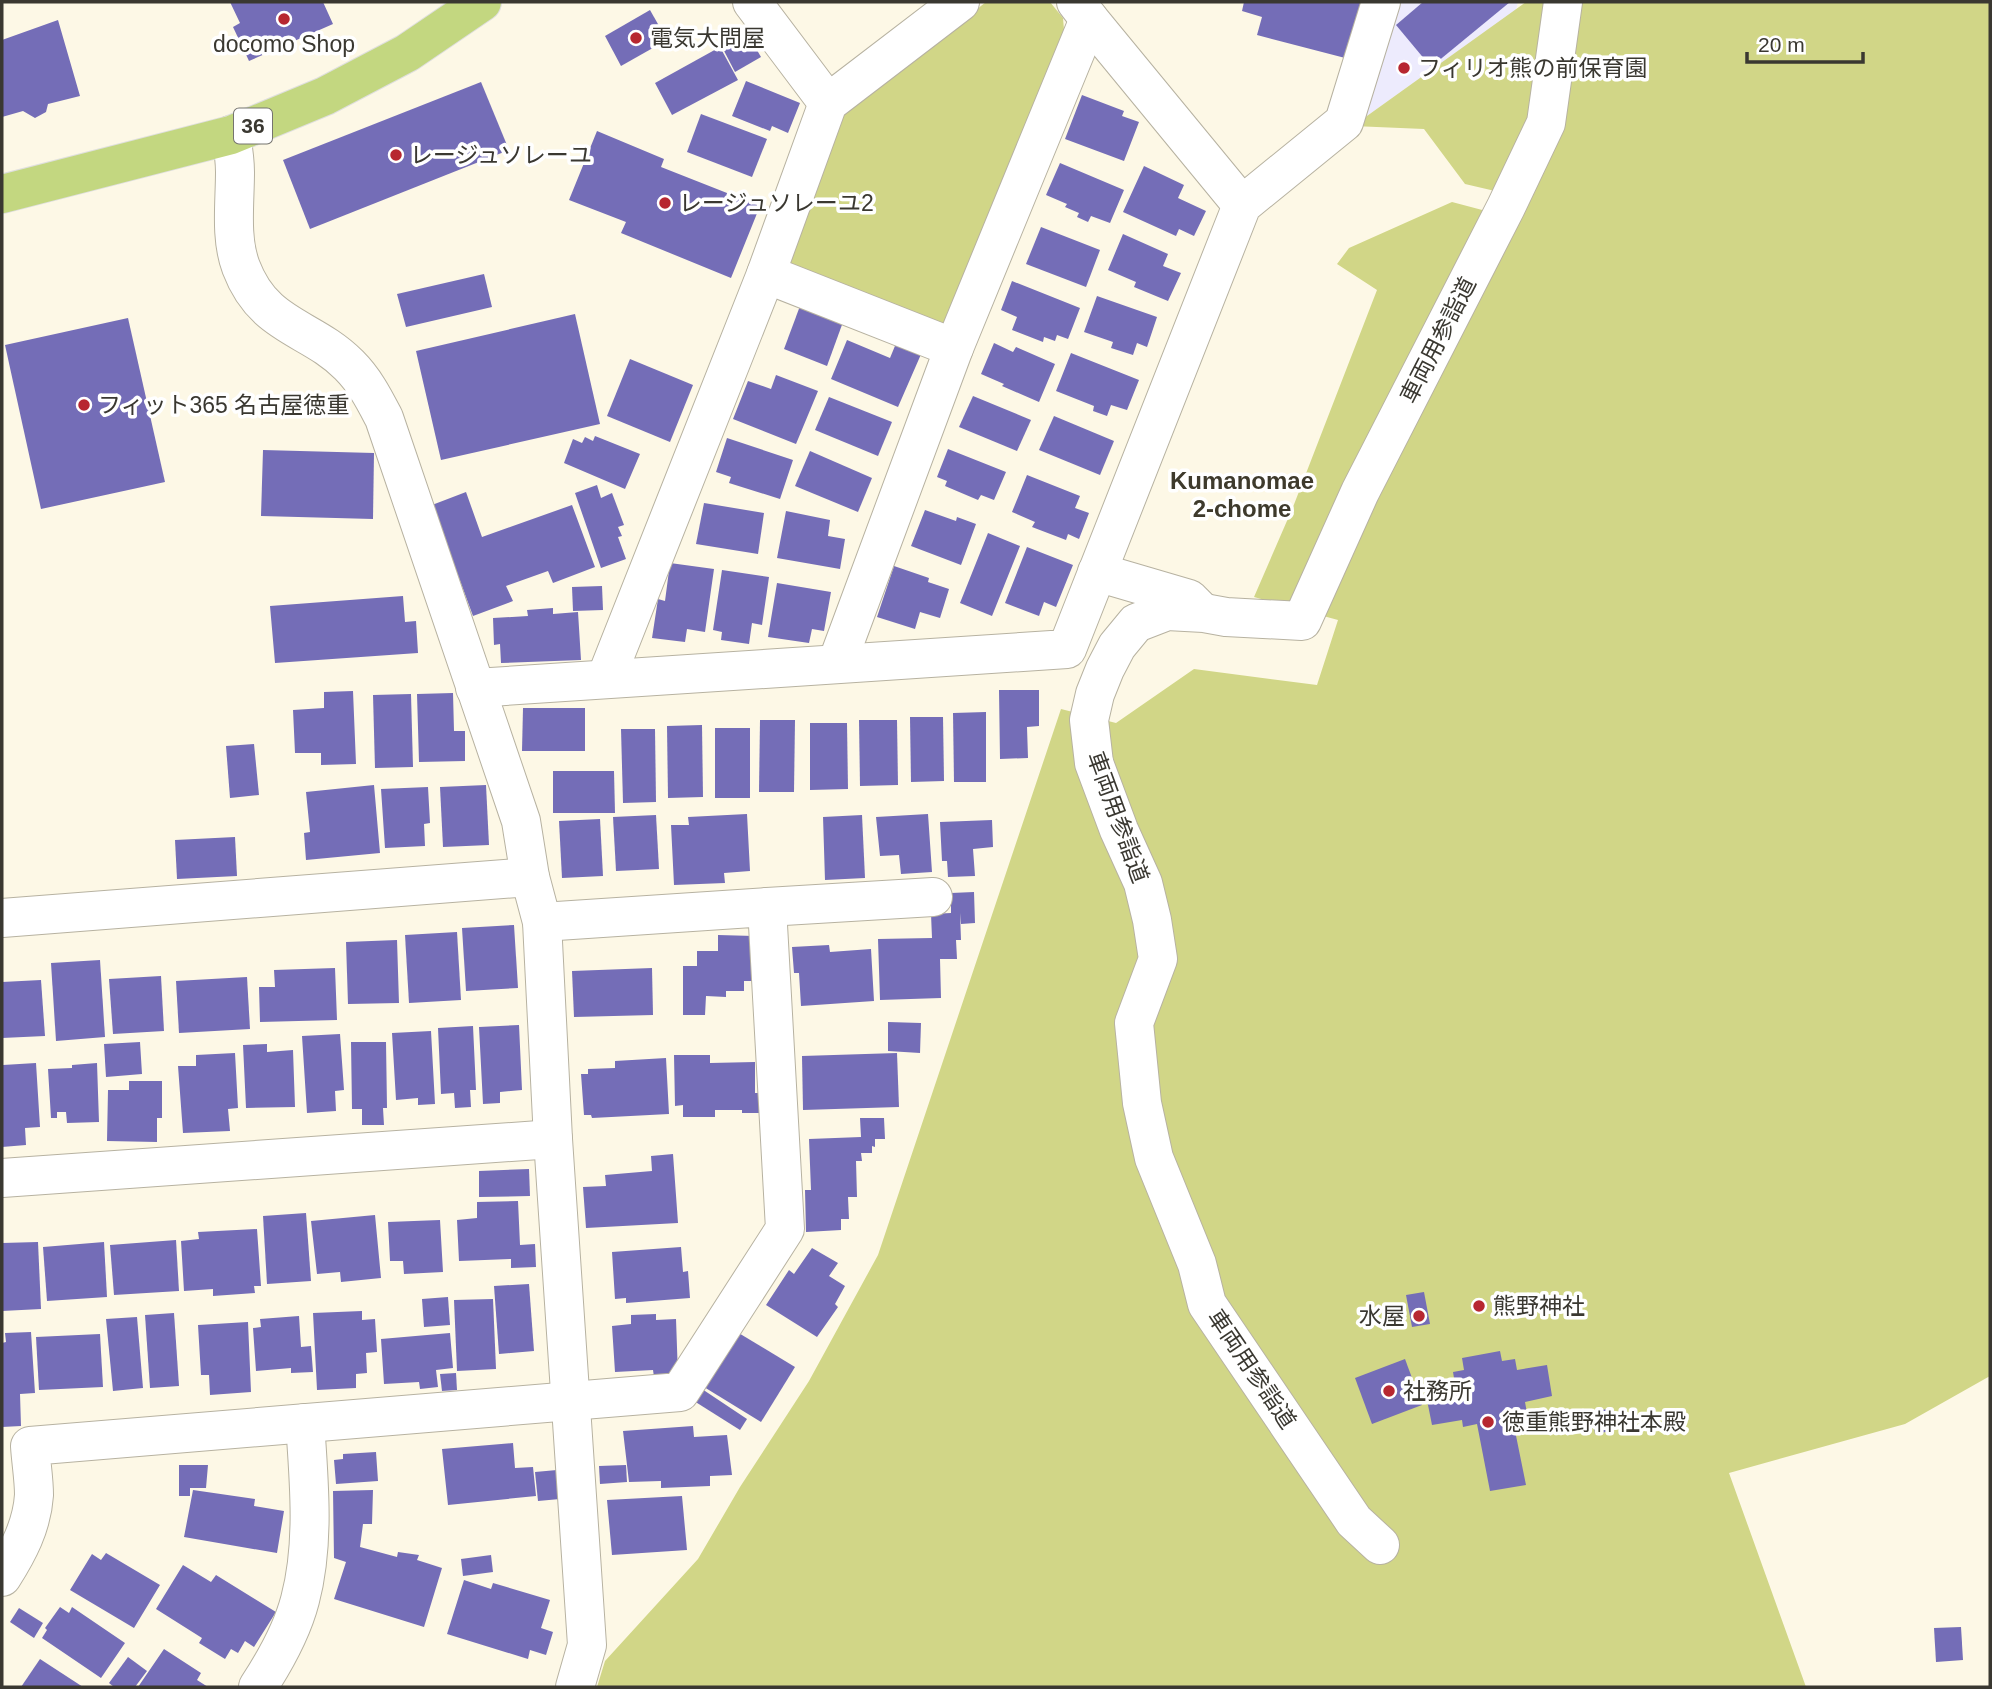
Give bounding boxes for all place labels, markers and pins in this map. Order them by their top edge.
marker: docomo Shop [276,11,292,27]
place label: 電気大問屋 [650,25,765,51]
marker: 電気大問屋 [628,30,644,46]
place label: docomo Shop [213,31,355,57]
place label: フィリオ熊の前保育園 [1418,55,1648,81]
marker: フィリオ熊の前保育園 [1396,60,1412,76]
place label: レージュソレーユ [410,142,592,168]
marker: レージュソレーユ [388,147,404,163]
place label: レージュソレーユ2 [679,190,874,216]
marker: レージュソレーユ2 [657,195,673,211]
place label: フィット365 名古屋徳重 [98,392,349,418]
marker: フィット365 名古屋徳重 [76,397,92,413]
place label: 熊野神社 [1493,1293,1585,1319]
marker: 熊野神社 [1471,1298,1487,1314]
place label: 水屋 [1359,1303,1405,1329]
marker: 水屋 [1411,1308,1427,1324]
place label: 社務所 [1403,1378,1472,1404]
marker: 社務所 [1381,1383,1397,1399]
place label: 徳重熊野神社本殿 [1502,1409,1686,1435]
marker: 徳重熊野神社本殿 [1480,1414,1496,1430]

